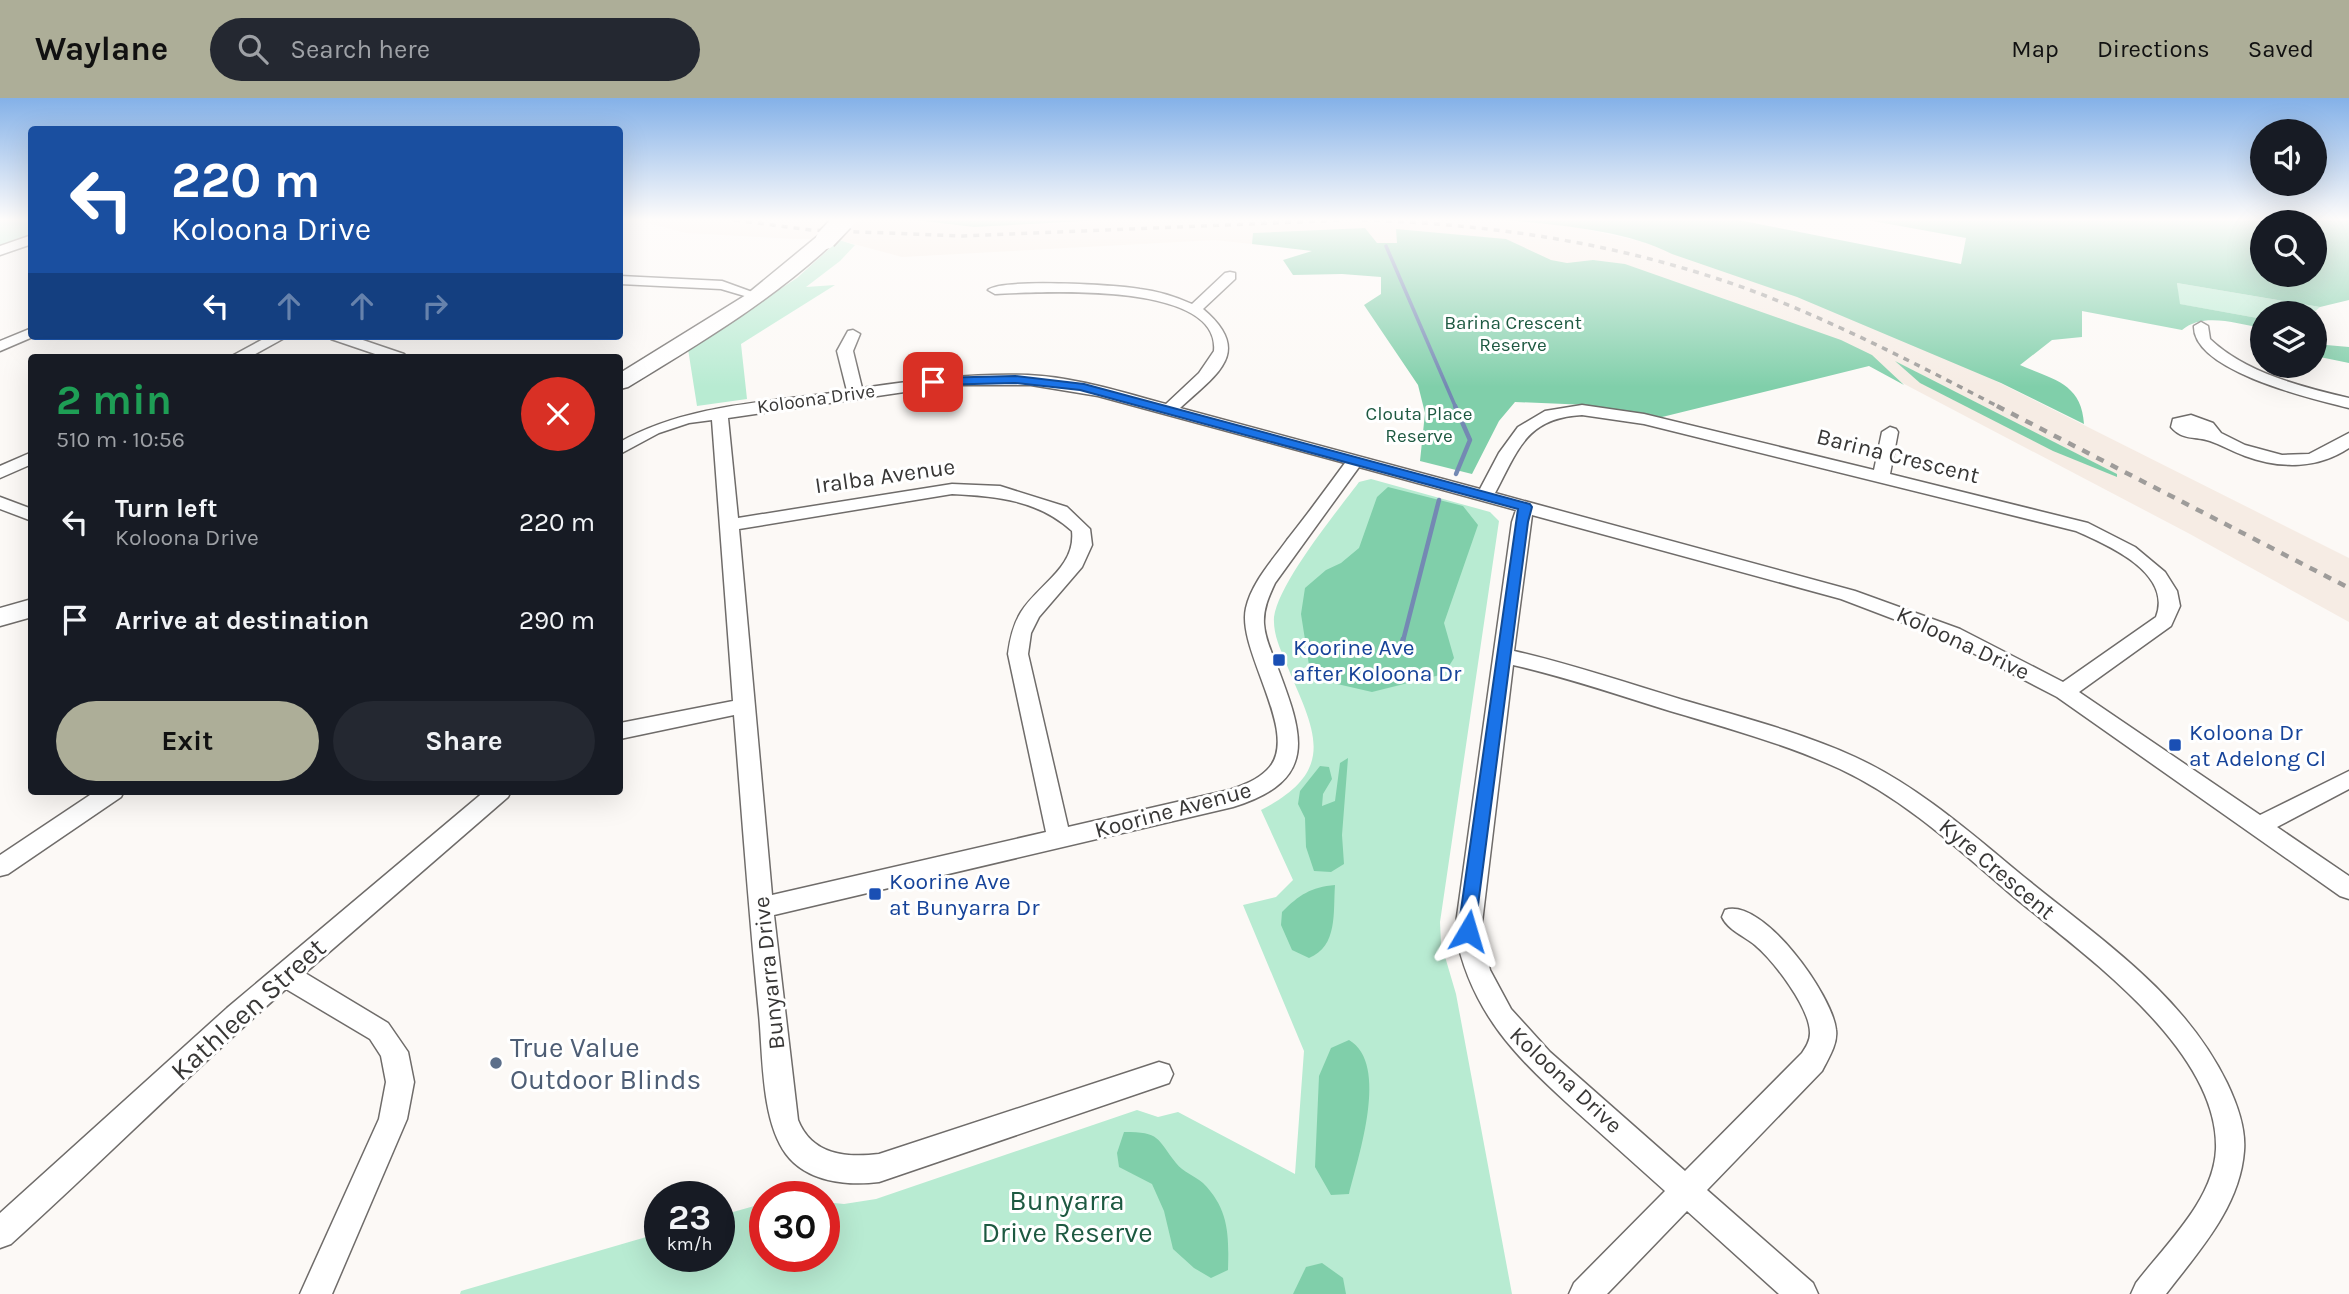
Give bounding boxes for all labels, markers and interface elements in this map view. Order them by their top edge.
search box [210,18,700,81]
text: Waylane [35,30,168,68]
icon: search [234,30,272,68]
text: Search here [290,34,430,65]
text: Map [2011,35,2059,63]
text: Directions [2097,35,2210,63]
text: Saved [2248,35,2314,63]
map controls [2250,119,2327,378]
button: sound [2250,119,2327,196]
text: 220 m [171,152,320,209]
icon: left [56,154,147,245]
button: search [2250,210,2327,287]
text: Koloona Drive [171,211,371,248]
icon: left [197,287,235,325]
icon: ahead [270,287,308,325]
icon: ahead [343,287,381,325]
icon: right [416,287,454,325]
button: layers [2250,301,2327,378]
park label: Barina Crescent Reserve [1444,312,1582,356]
pin [903,352,963,412]
icon: arrive [914,363,952,401]
text: 2 min [56,375,172,425]
button: close [521,377,595,451]
street label: Koloona Drive [756,380,876,418]
park label: Clouta Place Reserve [1366,403,1472,447]
street label: Barina Crescent [1814,423,1982,489]
text: 510 m · 10:56 [56,426,185,453]
street label: Iralba Avenue [813,453,957,499]
text: Turn left [115,493,217,524]
icon: left [56,503,94,541]
text: 220 m [519,507,595,538]
text: Koloona Drive [115,524,259,551]
street label: Koloona Drive [1892,600,2034,686]
icon: arrive [56,601,94,639]
text: Arrive at destination [115,605,369,636]
text: 290 m [519,605,595,636]
place label: Koorine Ave after Koloona Dr [1293,634,1462,687]
marker: Koorine Ave after Koloona Dr [1271,652,1287,668]
button: Exit [56,701,319,781]
button: Share [333,701,595,781]
place label: Koloona Dr at Adelong Cl [2189,719,2326,772]
marker: Koloona Dr at Adelong Cl [2167,737,2183,753]
street label: Koorine Avenue [1092,776,1254,844]
street label: Kyre Crescent [1934,813,2061,925]
place label: Koorine Ave at Bunyarra Dr [889,868,1040,921]
marker: Koorine Ave at Bunyarra Dr [867,886,883,902]
position arrow [1431,894,1505,968]
street label: Bunyarra Drive [748,895,790,1051]
street label: Kathleen Street [164,931,332,1087]
street label: Koloona Drive [1504,1021,1628,1139]
place label: True Value Outdoor Blinds [510,1031,701,1096]
marker: True Value Outdoor Blinds [488,1055,504,1071]
speed limit sign: 30 [749,1181,840,1272]
park label: Bunyarra Drive Reserve [981,1184,1153,1249]
text: 23 [668,1197,711,1238]
text: km/h [667,1233,712,1255]

